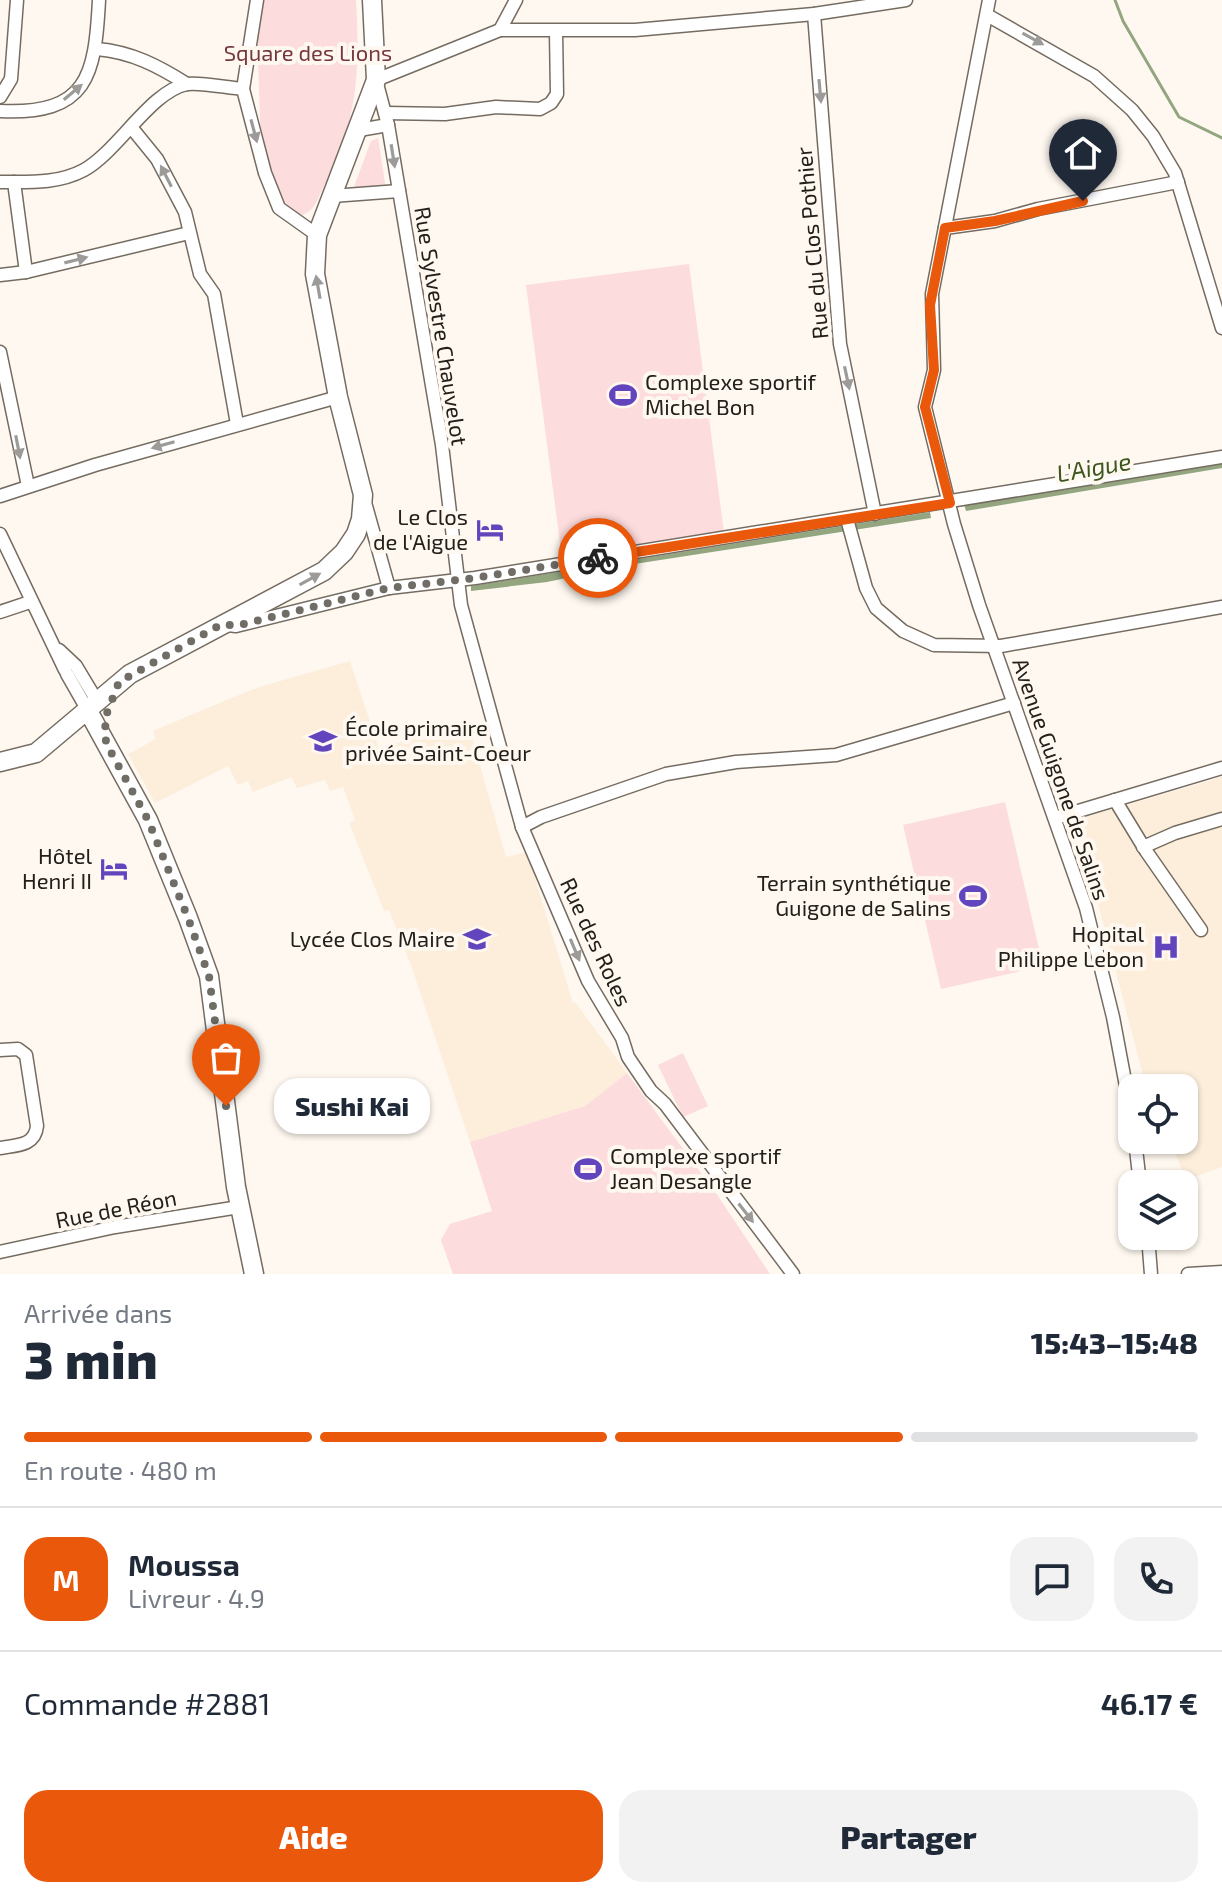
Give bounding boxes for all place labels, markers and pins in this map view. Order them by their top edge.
pin [1049,119,1117,201]
place label: Complexe sportif Michel Bon [645,368,817,419]
sports icon: Complexe sportif Michel Bon [608,380,638,410]
place label: Le Clos de l'Aigue [373,503,468,554]
hotel icon: Le Clos de l'Aigue [475,515,505,545]
place label: École primaire privée Saint-Coeur [345,714,531,765]
school or university icon: École primaire privée Saint-Coeur [308,726,338,756]
place label: Hôtel Henri II [22,842,92,893]
hotel icon: Hôtel Henri II [99,854,129,884]
place label: Terrain synthétique Guigone de Salins [757,869,951,920]
sports icon: Terrain synthétique Guigone de Salins [958,881,988,911]
place label: Hopital Philippe Lebon [998,920,1144,971]
school or university icon: Lycée Clos Maire [462,924,492,954]
place label: Lycée Clos Maire [290,925,455,951]
hospital icon: Hopital Philippe Lebon [1151,932,1181,962]
pin [192,1024,260,1106]
callout: Sushi Kai [274,1078,430,1134]
place label: Complexe sportif Jean Desangle [610,1142,782,1193]
sports icon: Complexe sportif Jean Desangle [573,1154,603,1184]

